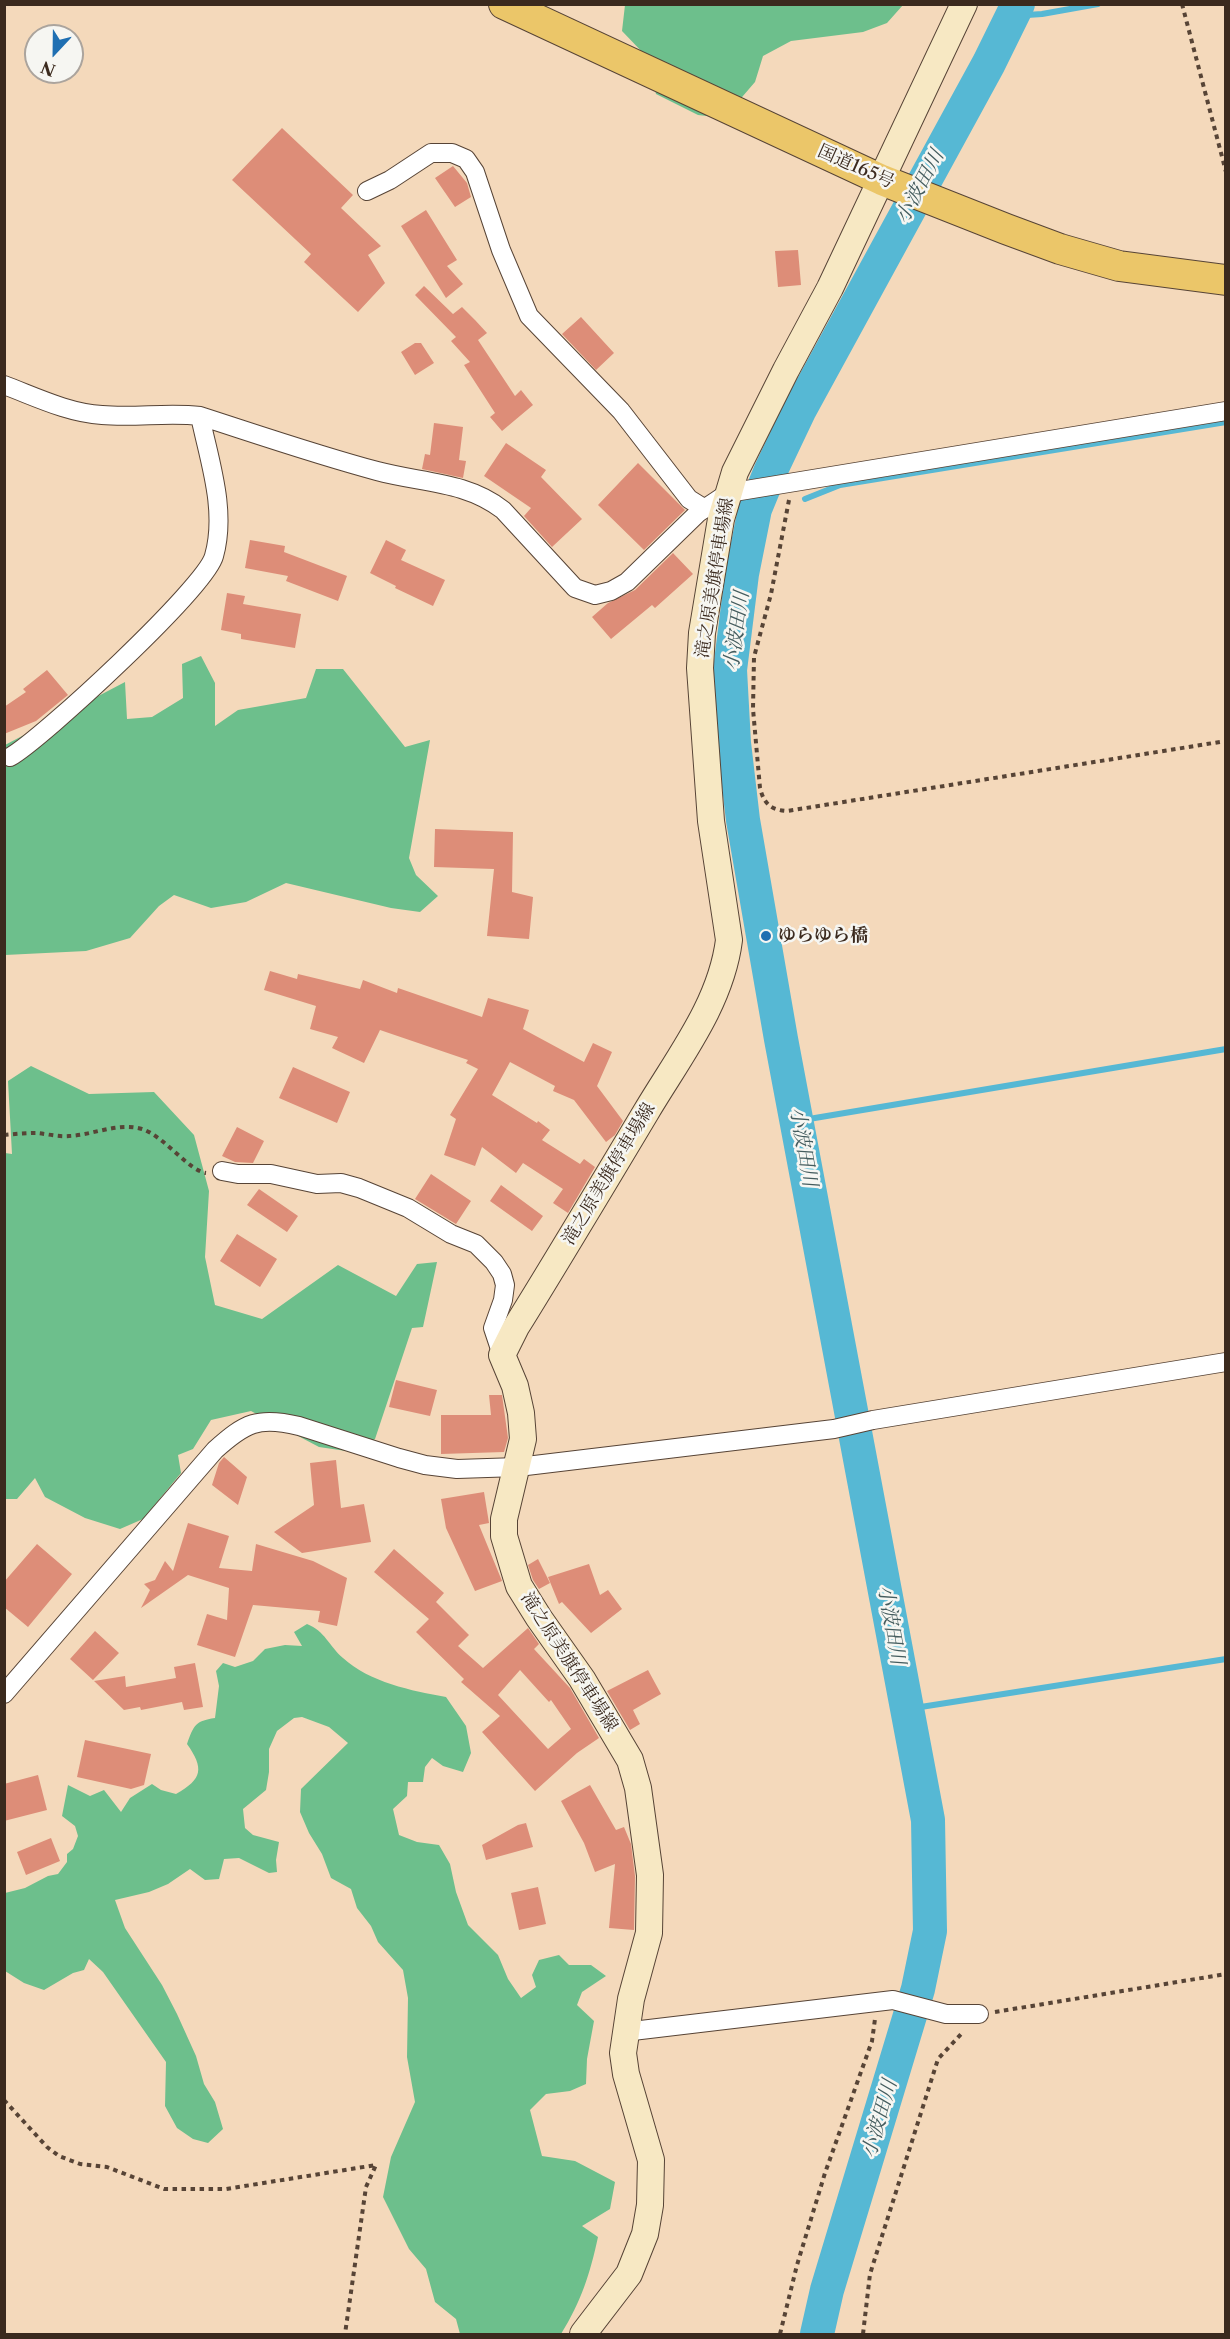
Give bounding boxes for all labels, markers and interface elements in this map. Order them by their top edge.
north arrow [24,24,84,84]
text: N [38,57,58,81]
street label: 国道165号 [814,140,898,194]
water label: 小波田川 [891,146,949,228]
street label: 滝之原美旗停車場線 [692,496,738,660]
water label: 小波田川 [720,590,754,672]
place label: ゆらゆら橋 [778,925,868,947]
marker: ゆらゆら橋 [759,929,773,943]
street label: 滝之原美旗停車場線 [558,1099,660,1249]
water label: 小波田川 [784,1106,822,1188]
water label: 小波田川 [872,1584,910,1666]
street label: 滝之原美旗停車場線 [516,1588,622,1736]
water label: 小波田川 [857,2077,903,2161]

